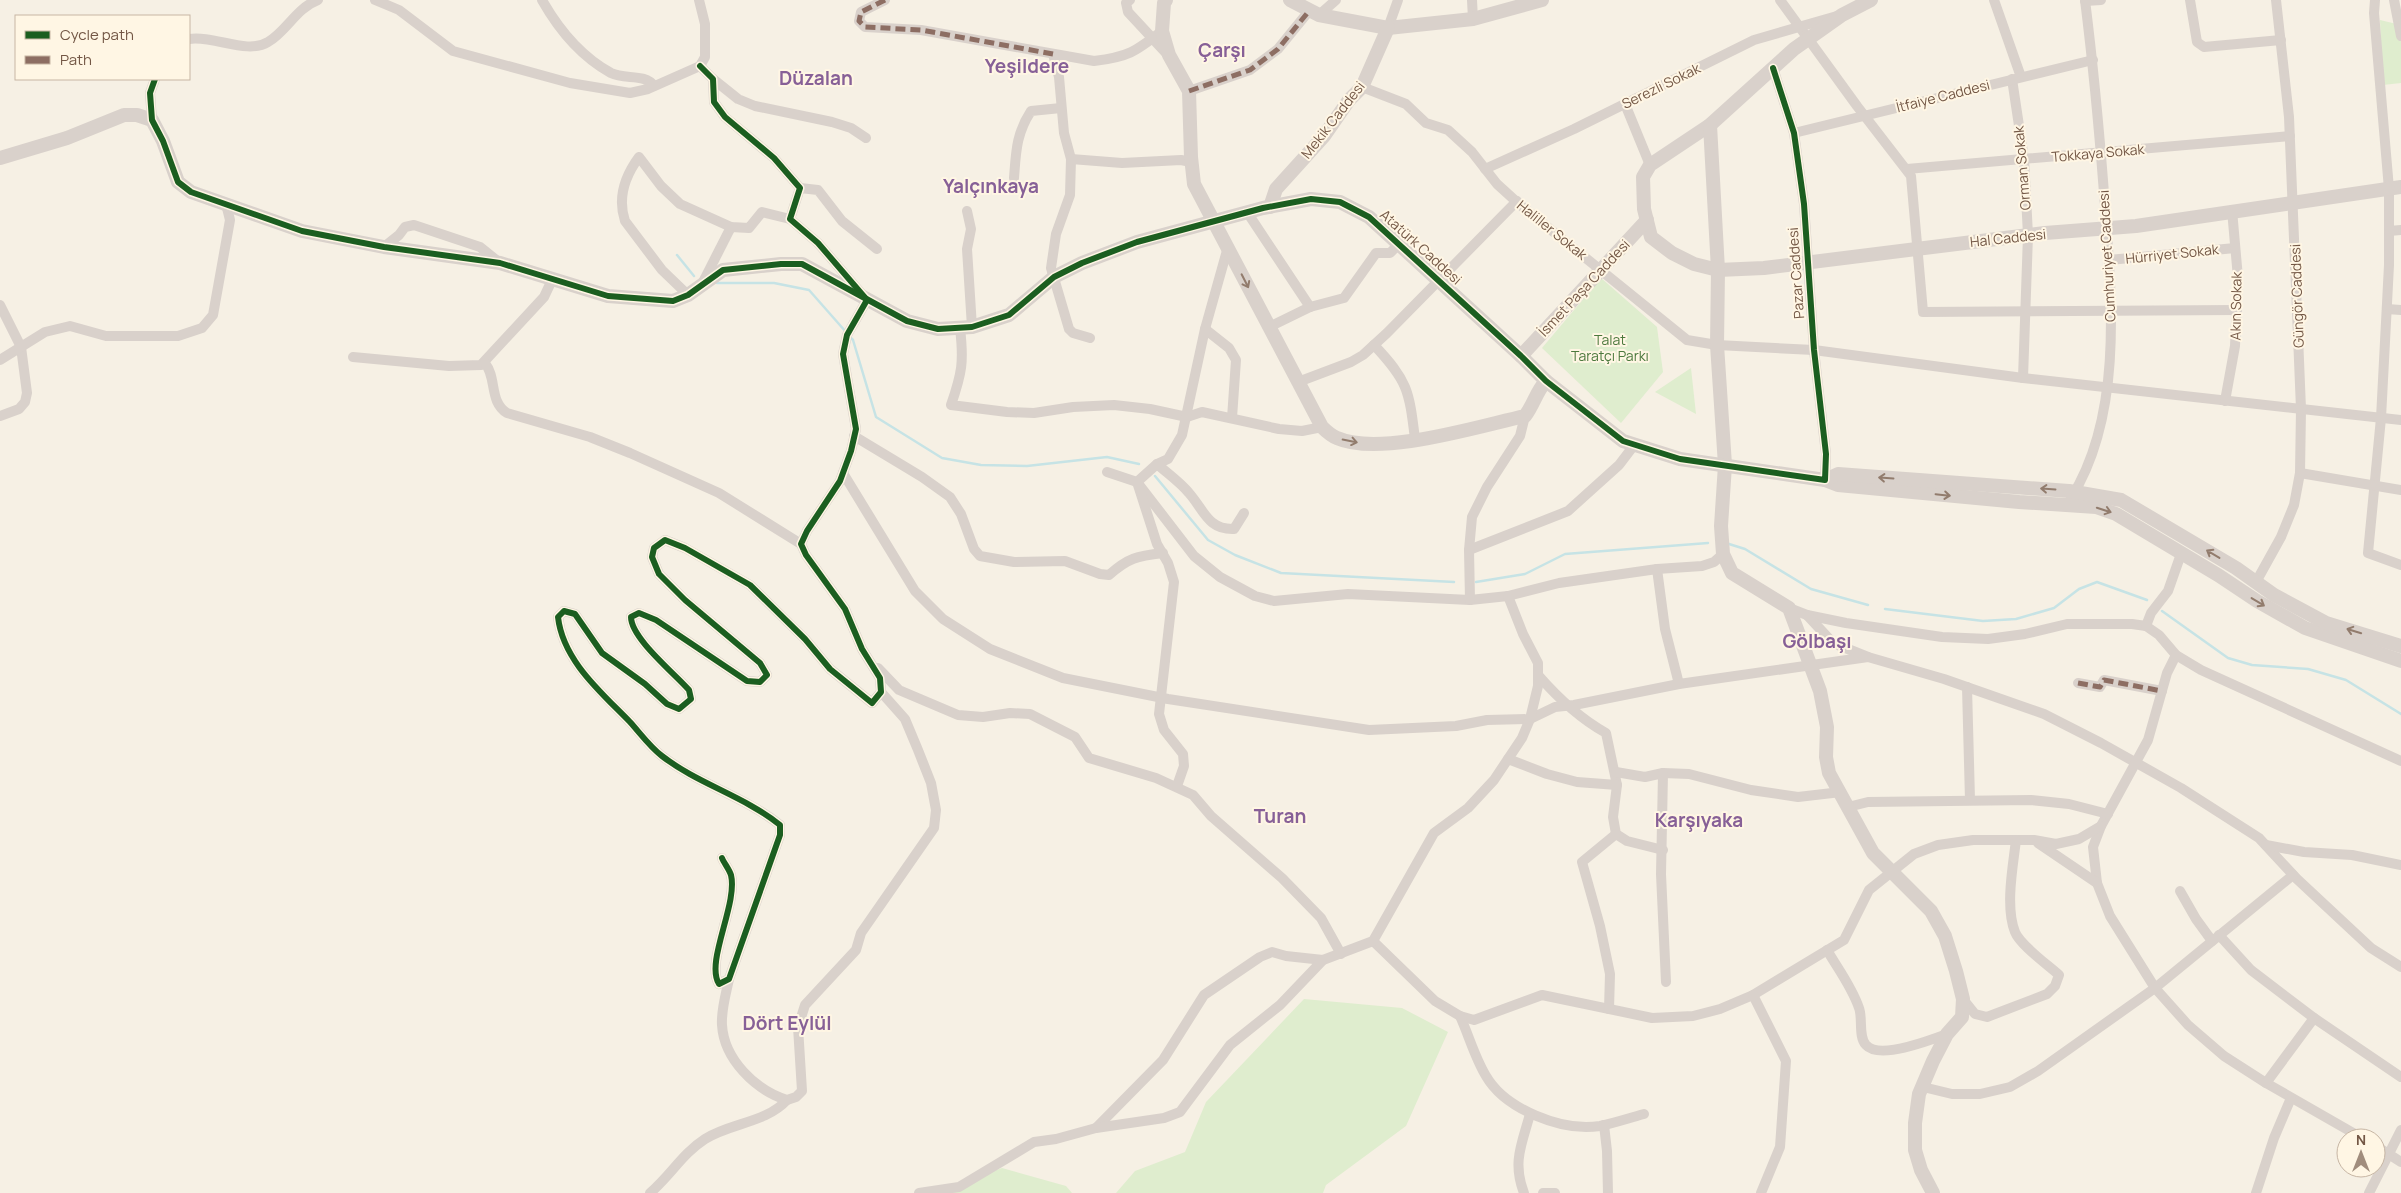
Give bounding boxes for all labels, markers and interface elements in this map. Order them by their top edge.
legend [15,15,190,80]
text: Cycle path [60,24,134,45]
district label: Çarşı [1198,37,1246,63]
text: Path [60,49,92,70]
district label: Yeşildere [985,53,1069,79]
street label: Serezli Sokak [1618,58,1704,113]
district label: Düzalan [779,65,853,91]
street label: İtfaiye Caddesi [1894,75,1992,116]
street label: Mekik Caddesi [1296,77,1369,162]
street label: Orman Sokak [2008,124,2035,211]
street label: Tokkaya Sokak [2051,139,2146,166]
district label: Yalçınkaya [943,173,1039,199]
street label: Cumhuriyet Caddesi [2094,190,2119,322]
street label: Haliller Sokak [1513,195,1592,264]
street label: Atatürk Caddesi [1376,205,1466,288]
street label: Hal Caddesi [1969,224,2047,251]
street label: Pazar Caddesi [1783,227,1808,319]
street label: İsmet Paşa Caddesi [1534,235,1634,340]
street label: Hürriyet Sokak [2124,239,2220,268]
street label: Güngör Caddesi [2285,244,2308,348]
street label: Akın Sokak [2225,270,2246,341]
one-way arrow [1240,273,1250,288]
park label: Talat Taratçı Parkı [1571,330,1649,365]
one-way arrow [1341,436,1357,446]
one-way arrow [1879,473,1895,482]
one-way arrow [2041,485,2057,494]
one-way arrow [1934,490,1950,500]
one-way arrow [2096,505,2112,515]
one-way arrow [2206,548,2220,558]
one-way arrow [2251,597,2265,607]
one-way arrow [2347,626,2363,636]
district label: Gölbaşı [1782,628,1852,654]
district label: Turan [1254,803,1306,829]
district label: Karşıyaka [1655,807,1743,833]
district label: Dört Eylül [743,1010,831,1036]
north arrow [2336,1128,2386,1178]
text: N [2356,1130,2366,1149]

